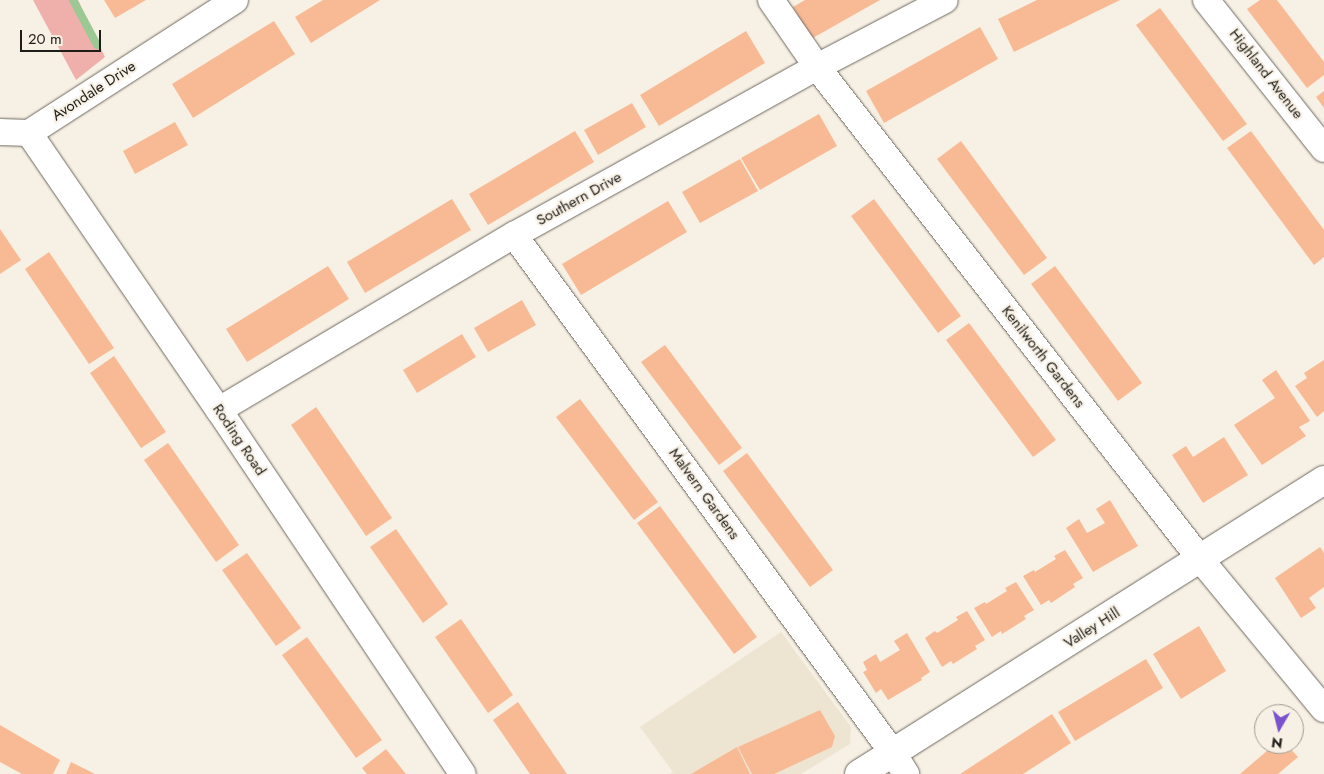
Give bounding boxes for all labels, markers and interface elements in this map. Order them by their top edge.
scale bar [22,20,104,52]
street label: Highland Avenue [1225,25,1307,123]
text: 20 m [28,28,62,50]
street label: Avondale Drive [49,57,139,125]
street label: Southern Drive [533,168,625,230]
street label: Kenilworth Gardens [998,302,1088,412]
street label: Roding Road [209,401,269,479]
street label: Malvern Gardens [665,445,743,543]
street label: Valley Hill [1061,604,1123,652]
north arrow [1254,704,1304,754]
text: N [1270,732,1284,754]

